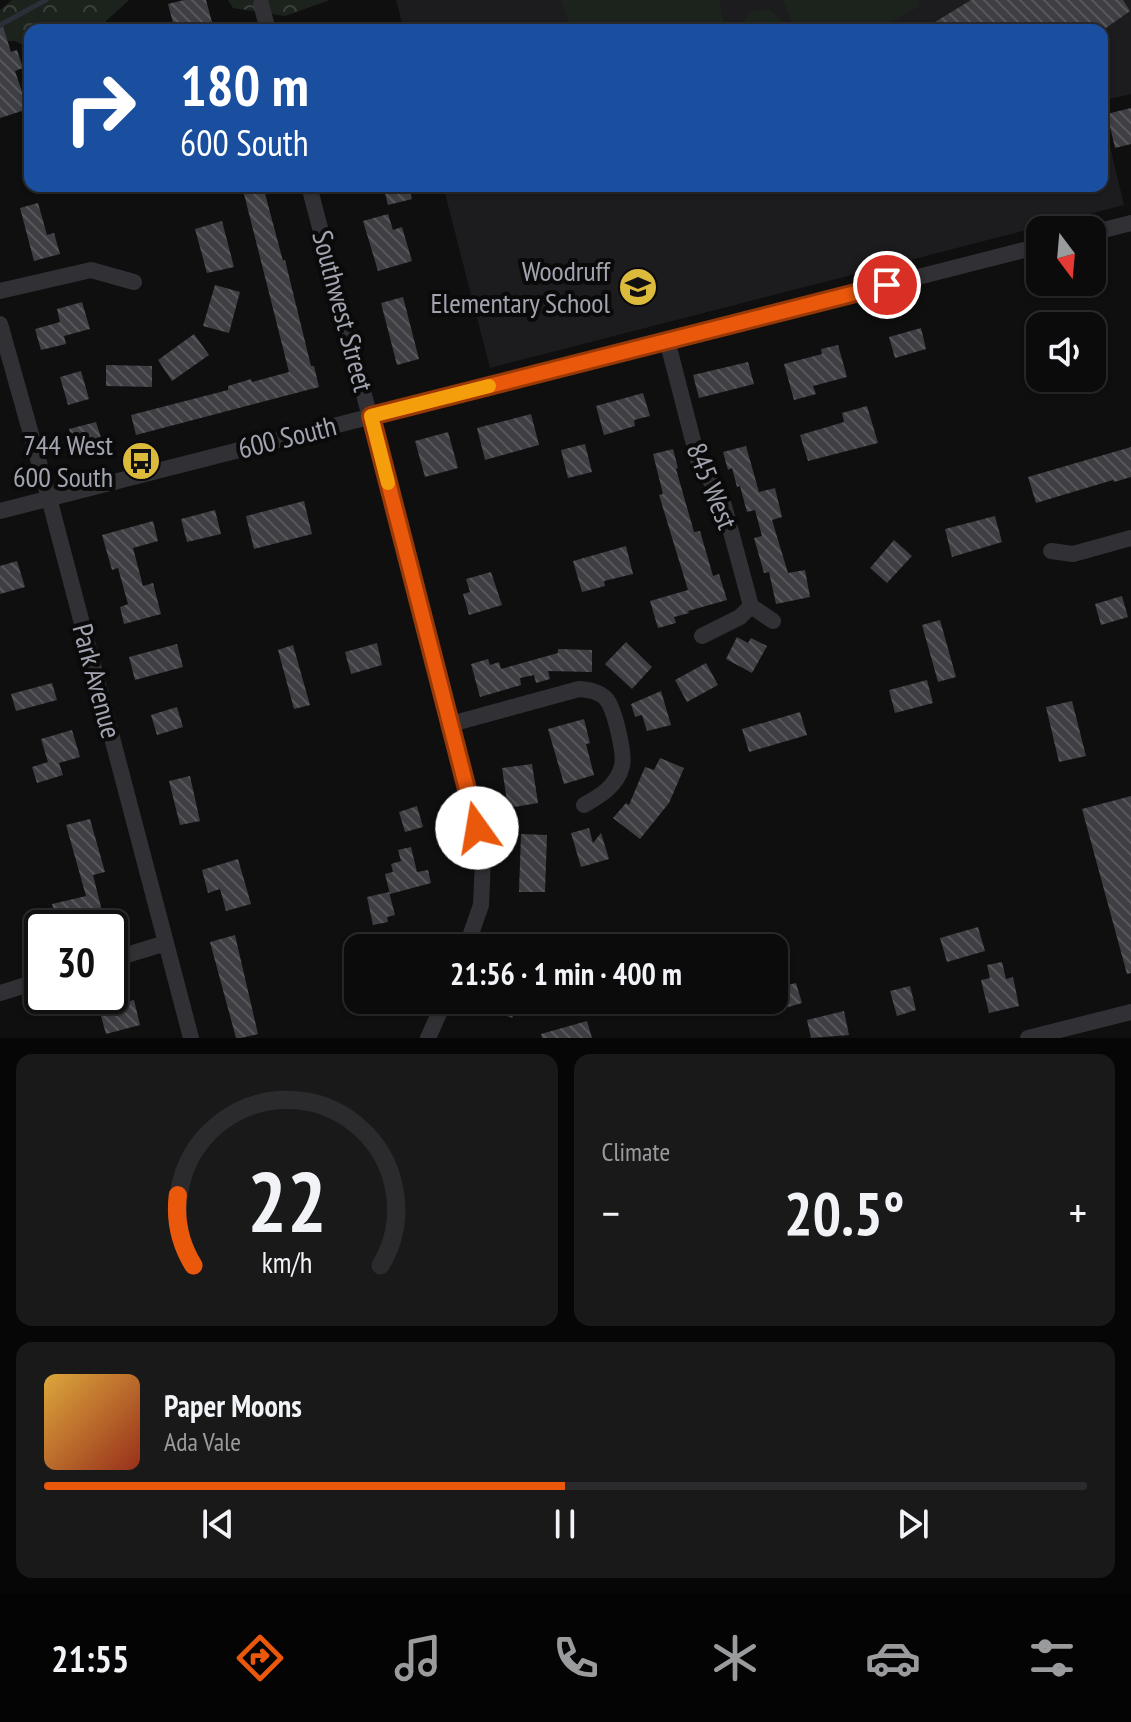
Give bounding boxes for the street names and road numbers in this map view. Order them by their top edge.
street label: Southwest Street [304,226,383,396]
street label: 600 South [234,406,340,467]
street label: 845 West [678,437,747,535]
street label: Park Avenue [64,620,130,742]

